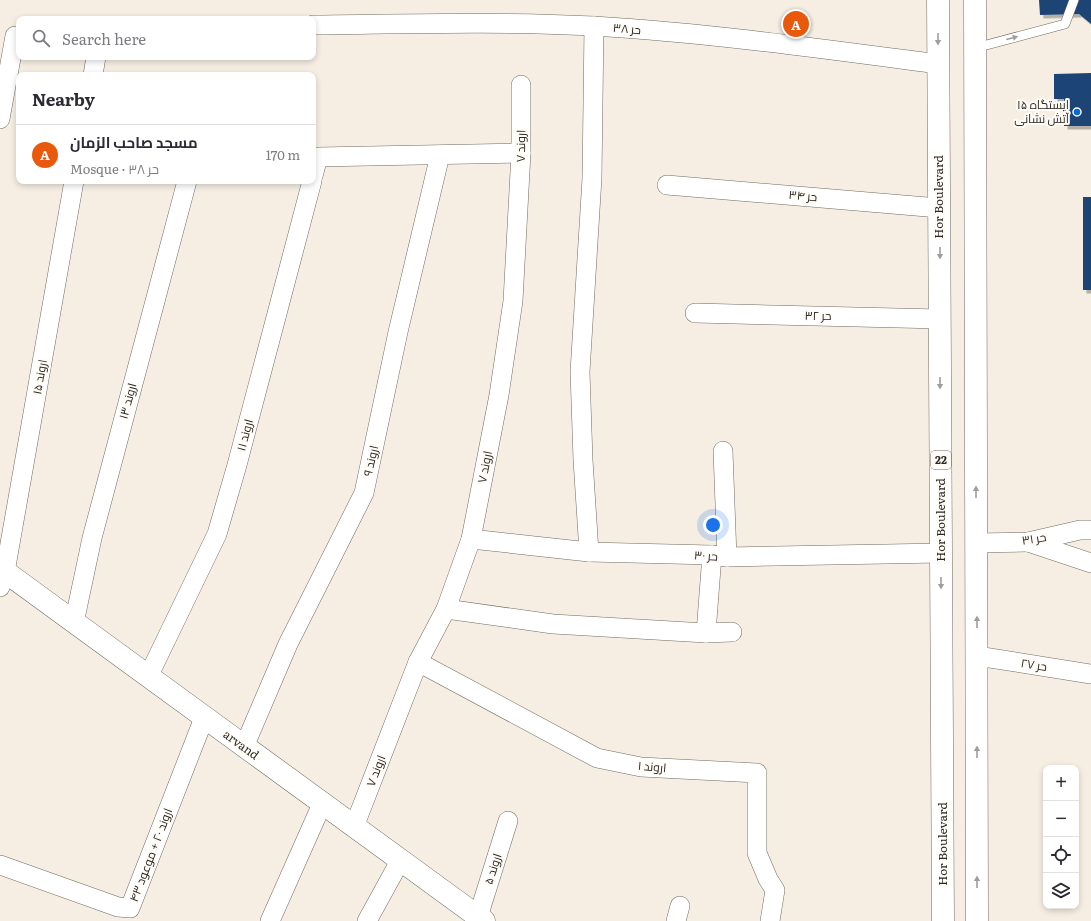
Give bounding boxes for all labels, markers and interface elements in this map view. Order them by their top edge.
pin: A [783,9,809,39]
search box [16,16,316,60]
street label: حر ۳۸ [612,18,642,38]
icon: search [30,27,52,49]
text: Search here [62,27,146,50]
one-way arrow [935,33,941,46]
one-way arrow [1007,35,1019,41]
text: Nearby [32,86,95,111]
place label: ایستگاه ۱۵ آتش نشانی [1014,95,1070,127]
marker: ایستگاه ۱۵ آتش نشانی [1072,107,1082,117]
text: مسجد صاحب الزمان [70,130,198,153]
street label: اروند ۷ [511,130,529,162]
text: A [40,145,50,164]
text: 170 m [266,145,300,164]
street label: Hor Boulevard [929,155,947,239]
text: Mosque · حر ۳۸ [70,159,159,178]
street label: حر ۳۴ [788,185,818,205]
one-way arrow [937,247,943,260]
street label: حر ۳۲ [804,306,832,324]
street label: اروند ۱۵ [27,358,51,396]
one-way arrow [937,377,943,390]
street label: اروند ۱۳ [114,381,140,421]
street label: اروند ۱۱ [231,417,257,453]
street label: اروند ۹ [358,444,382,478]
street label: اروند ۷ [472,449,496,484]
road number: 22 [931,451,951,469]
street label: Hor Boulevard [931,478,949,562]
one-way arrow [973,485,979,498]
your location [703,515,723,535]
street label: حر ۳۱ [1020,527,1047,549]
street label: حر ۳۰ [694,545,719,565]
one-way arrow [938,577,945,589]
one-way arrow [974,615,980,628]
street label: حر ۲۷ [1020,653,1049,675]
street label: arvand [220,725,264,764]
one-way arrow [974,745,980,758]
street label: اروند ۷ [361,752,389,789]
street label: اروند ۱ [637,756,667,776]
map controls [1043,765,1079,909]
button: + [1043,765,1079,801]
button: − [1043,801,1079,837]
street label: Hor Boulevard [933,802,951,886]
street label: اروند ۲۰ + موعود ۴۳ [124,805,176,904]
button: locate [1043,837,1079,873]
street label: اروند ۵ [479,851,505,886]
button: layers [1043,873,1079,909]
one-way arrow [974,875,980,888]

